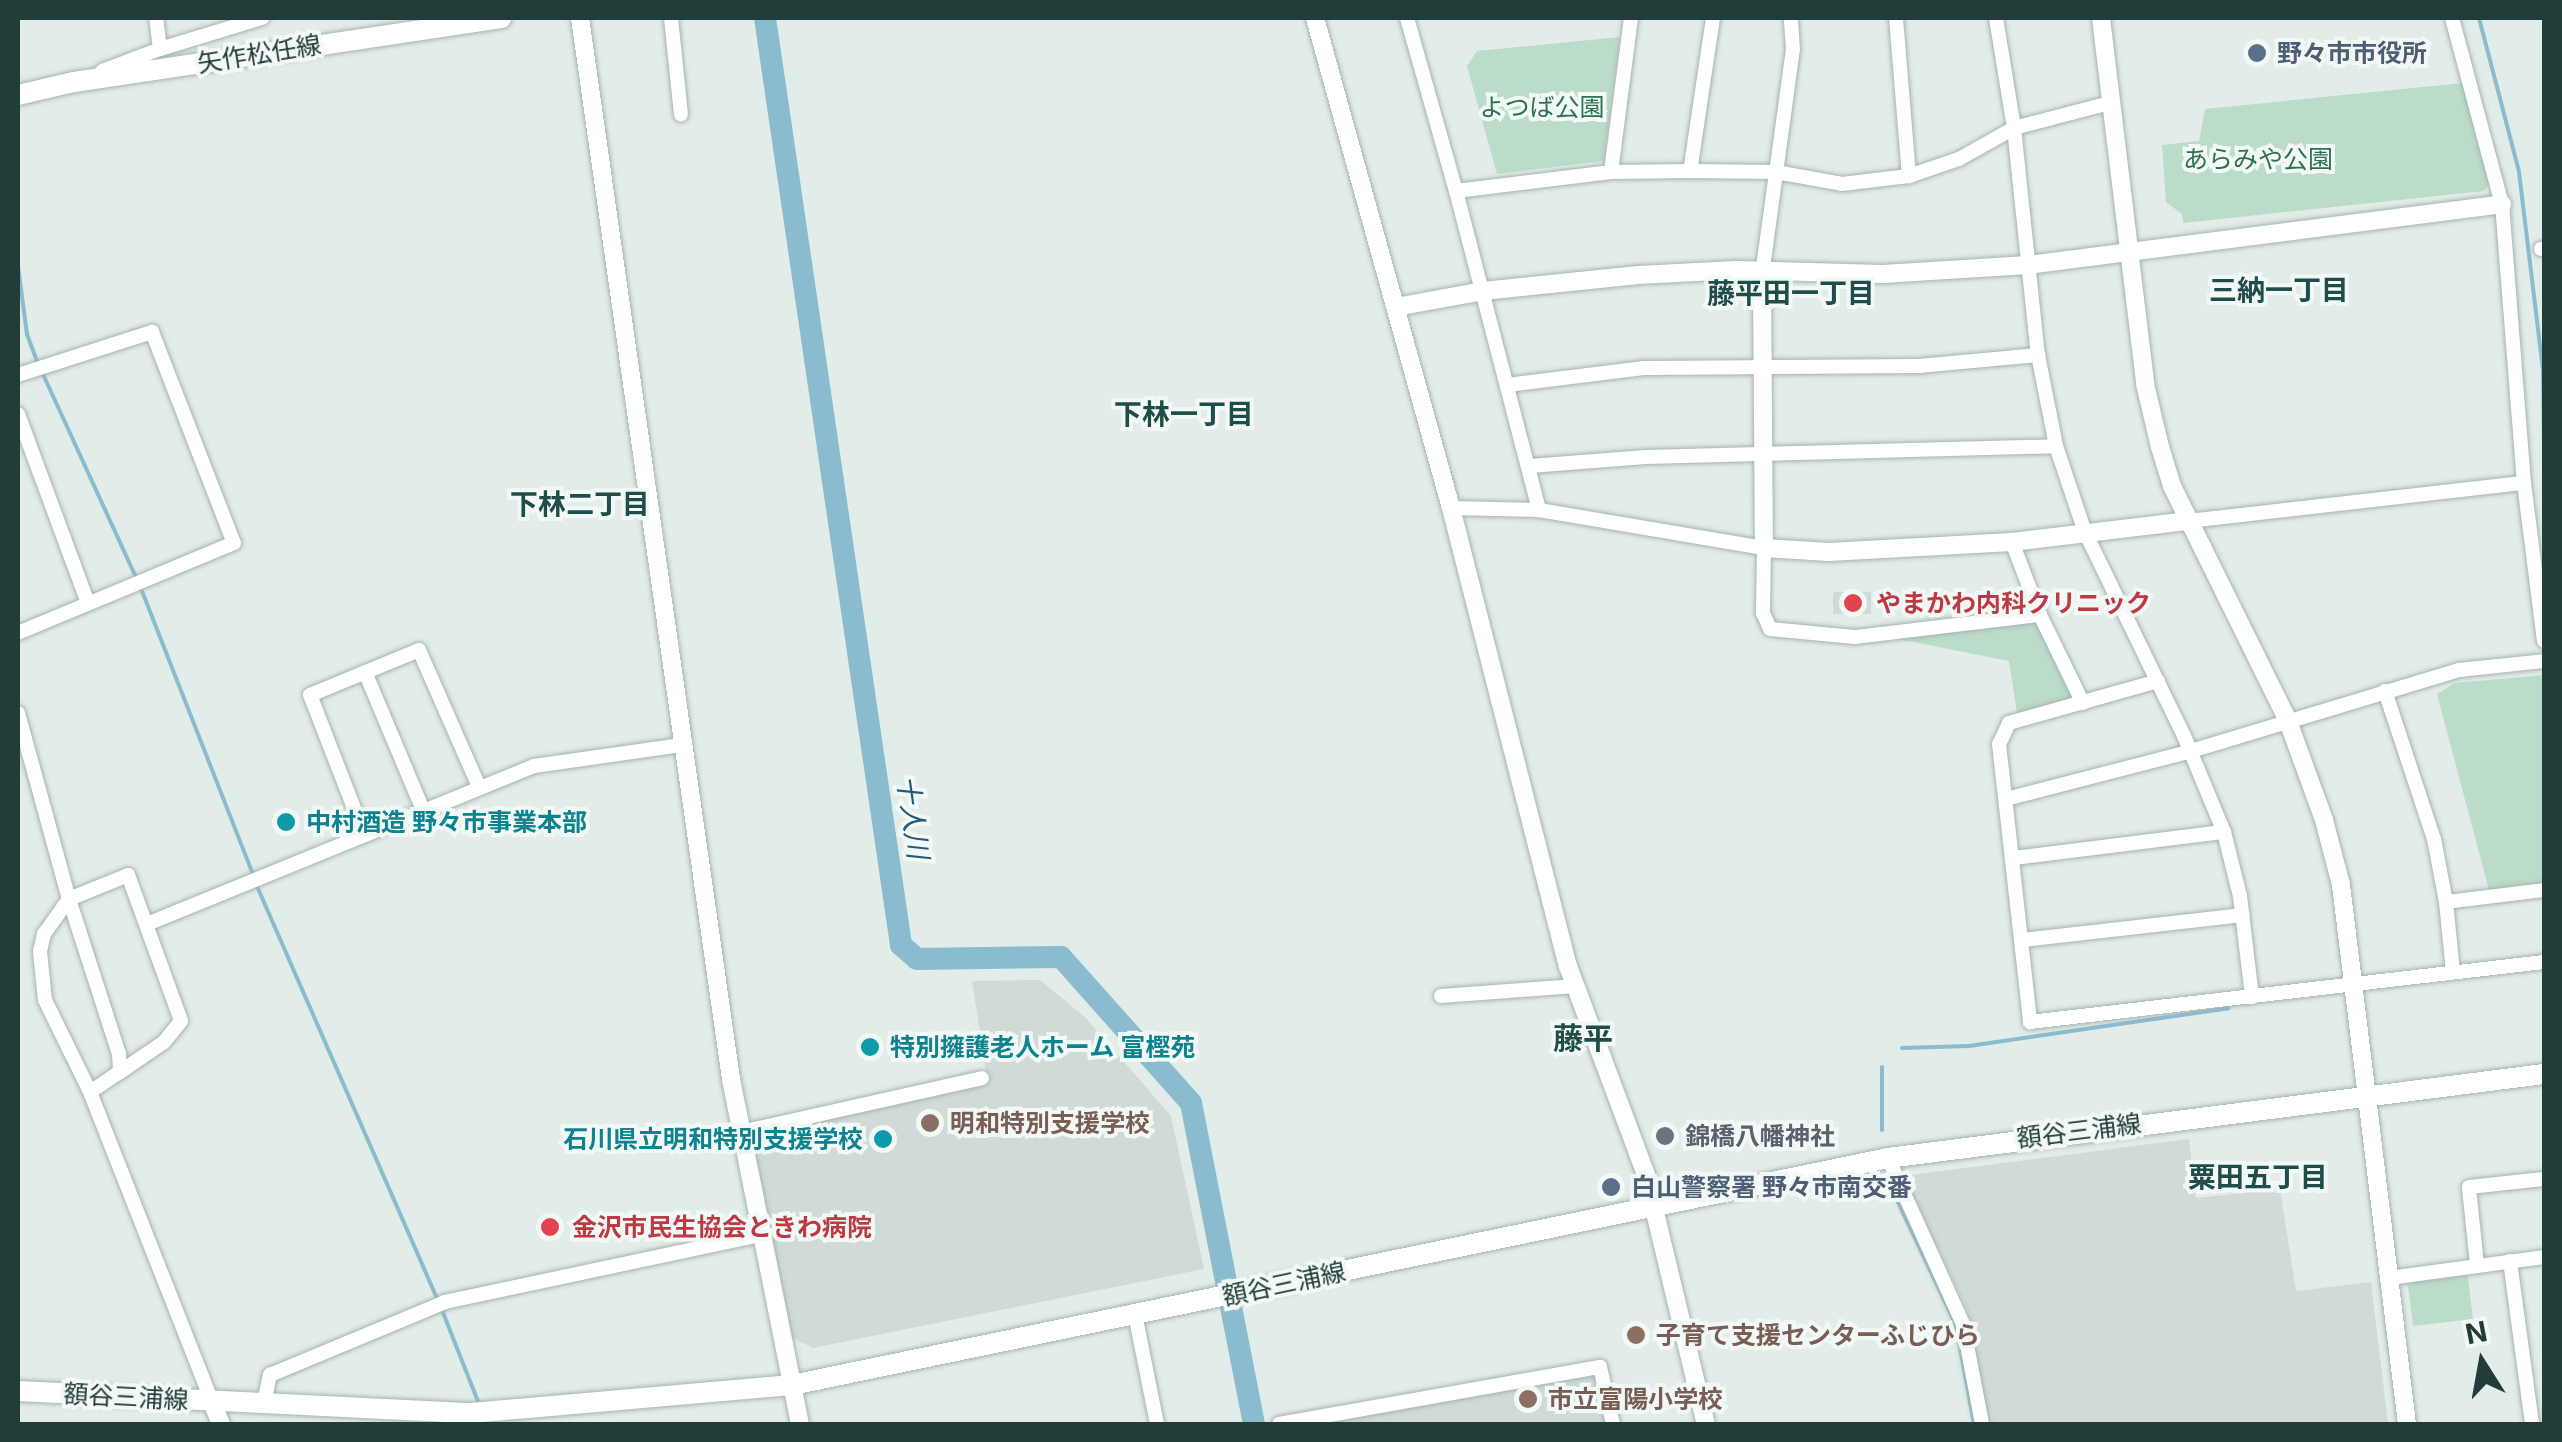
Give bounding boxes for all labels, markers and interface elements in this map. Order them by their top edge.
street label: 矢作松任線 [195,29,323,79]
place label: 野々市市役所 [2277,38,2427,68]
marker: 野々市市役所 [2246,42,2268,64]
park label: よつば公園 [1480,92,1604,122]
park label: あらみや公園 [2183,144,2333,174]
district label: 三納一丁目 [2209,273,2349,307]
district label: 藤平田一丁目 [1707,276,1875,310]
district label: 下林一丁目 [1114,397,1254,431]
district label: 下林二丁目 [510,487,650,521]
place label: やまかわ内科クリニック [1876,588,2151,618]
marker: やまかわ内科クリニック [1840,590,1866,616]
water label: 十人川 [891,773,935,861]
place label: 中村酒造 野々市事業本部 [306,807,587,837]
marker: 中村酒造 野々市事業本部 [275,811,297,833]
district label: 藤平 [1553,1020,1613,1056]
place label: 特別擁護老人ホーム 富樫苑 [890,1032,1196,1062]
marker: 特別擁護老人ホーム 富樫苑 [859,1036,881,1058]
place label: 明和特別支援学校 [950,1108,1150,1138]
street label: 額谷三浦線 [2015,1108,2143,1154]
marker: 明和特別支援学校 [919,1112,941,1134]
place label: 錦橋八幡神社 [1685,1121,1835,1151]
place label: 石川県立明和特別支援学校 [563,1124,863,1154]
marker: 錦橋八幡神社 [1654,1125,1676,1147]
marker: 石川県立明和特別支援学校 [872,1128,894,1150]
district label: 粟田五丁目 [2188,1160,2328,1194]
place label: 白山警察署 野々市南交番 [1631,1172,1912,1202]
marker: 白山警察署 野々市南交番 [1600,1176,1622,1198]
place label: 金沢市民生協会ときわ病院 [572,1212,872,1242]
marker: 金沢市民生協会ときわ病院 [537,1214,563,1240]
street label: 額谷三浦線 [1220,1256,1348,1312]
north arrow [2432,1312,2532,1412]
text: N [2463,1314,2490,1351]
place label: 子育て支援センターふじひら [1656,1320,1981,1350]
marker: 子育て支援センターふじひら [1625,1324,1647,1346]
street label: 額谷三浦線 [63,1379,189,1415]
place label: 市立富陽小学校 [1548,1384,1723,1414]
marker: 市立富陽小学校 [1517,1388,1539,1410]

